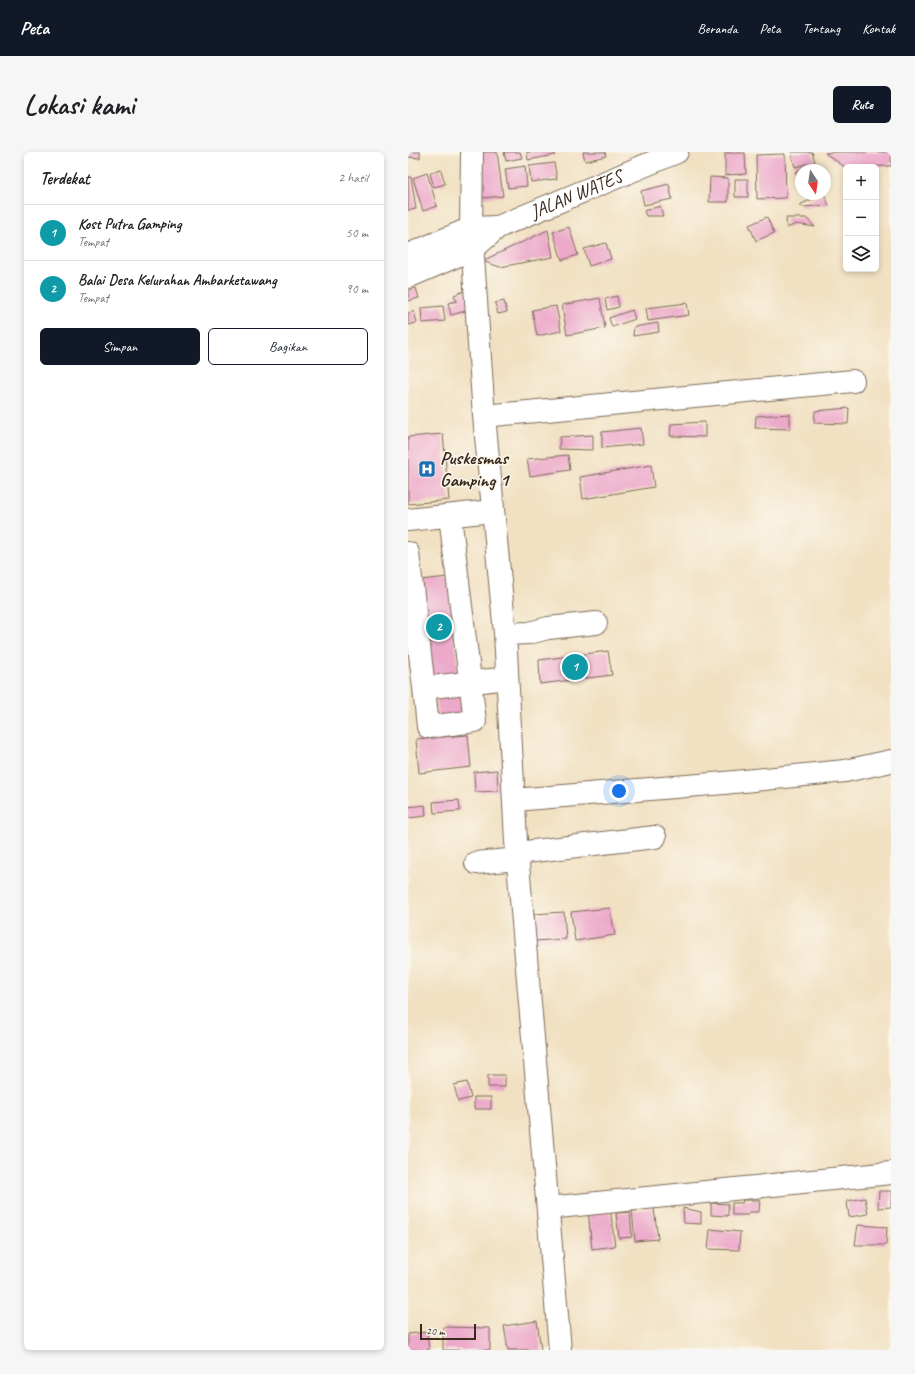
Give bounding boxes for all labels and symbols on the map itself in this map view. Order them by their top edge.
street label: JALAN WATES [526,163,629,225]
north arrow [795,164,831,200]
place label: Puskesmas Gamping 1 [440,446,511,492]
hospital icon: Puskesmas Gamping 1 [417,459,437,479]
pin: 2 [426,612,452,642]
pin: 1 [562,652,588,682]
your location [609,781,629,801]
scale bar [420,1322,476,1341]

